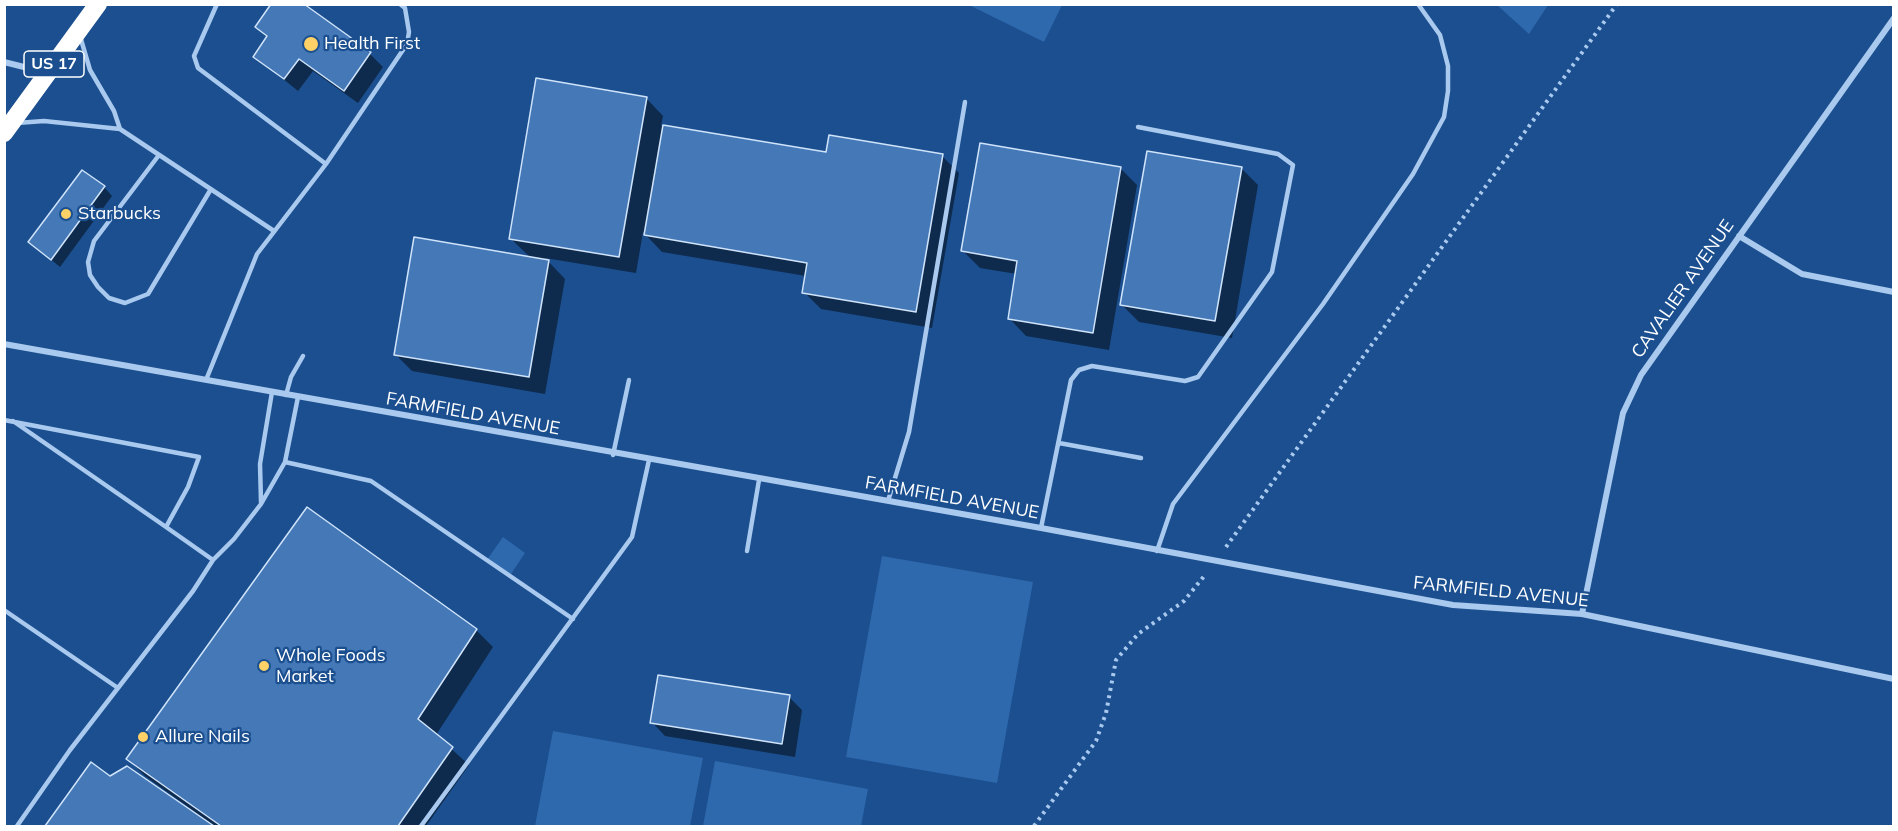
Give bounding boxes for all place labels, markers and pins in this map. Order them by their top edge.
place label: Health First [324,33,420,55]
marker: Health First [302,35,320,53]
place label: Starbucks [78,203,161,225]
marker: Starbucks [59,207,73,221]
place label: Whole Foods Market [276,645,386,688]
marker: Whole Foods Market [257,659,271,673]
place label: Allure Nails [155,726,250,748]
marker: Allure Nails [136,730,150,744]

